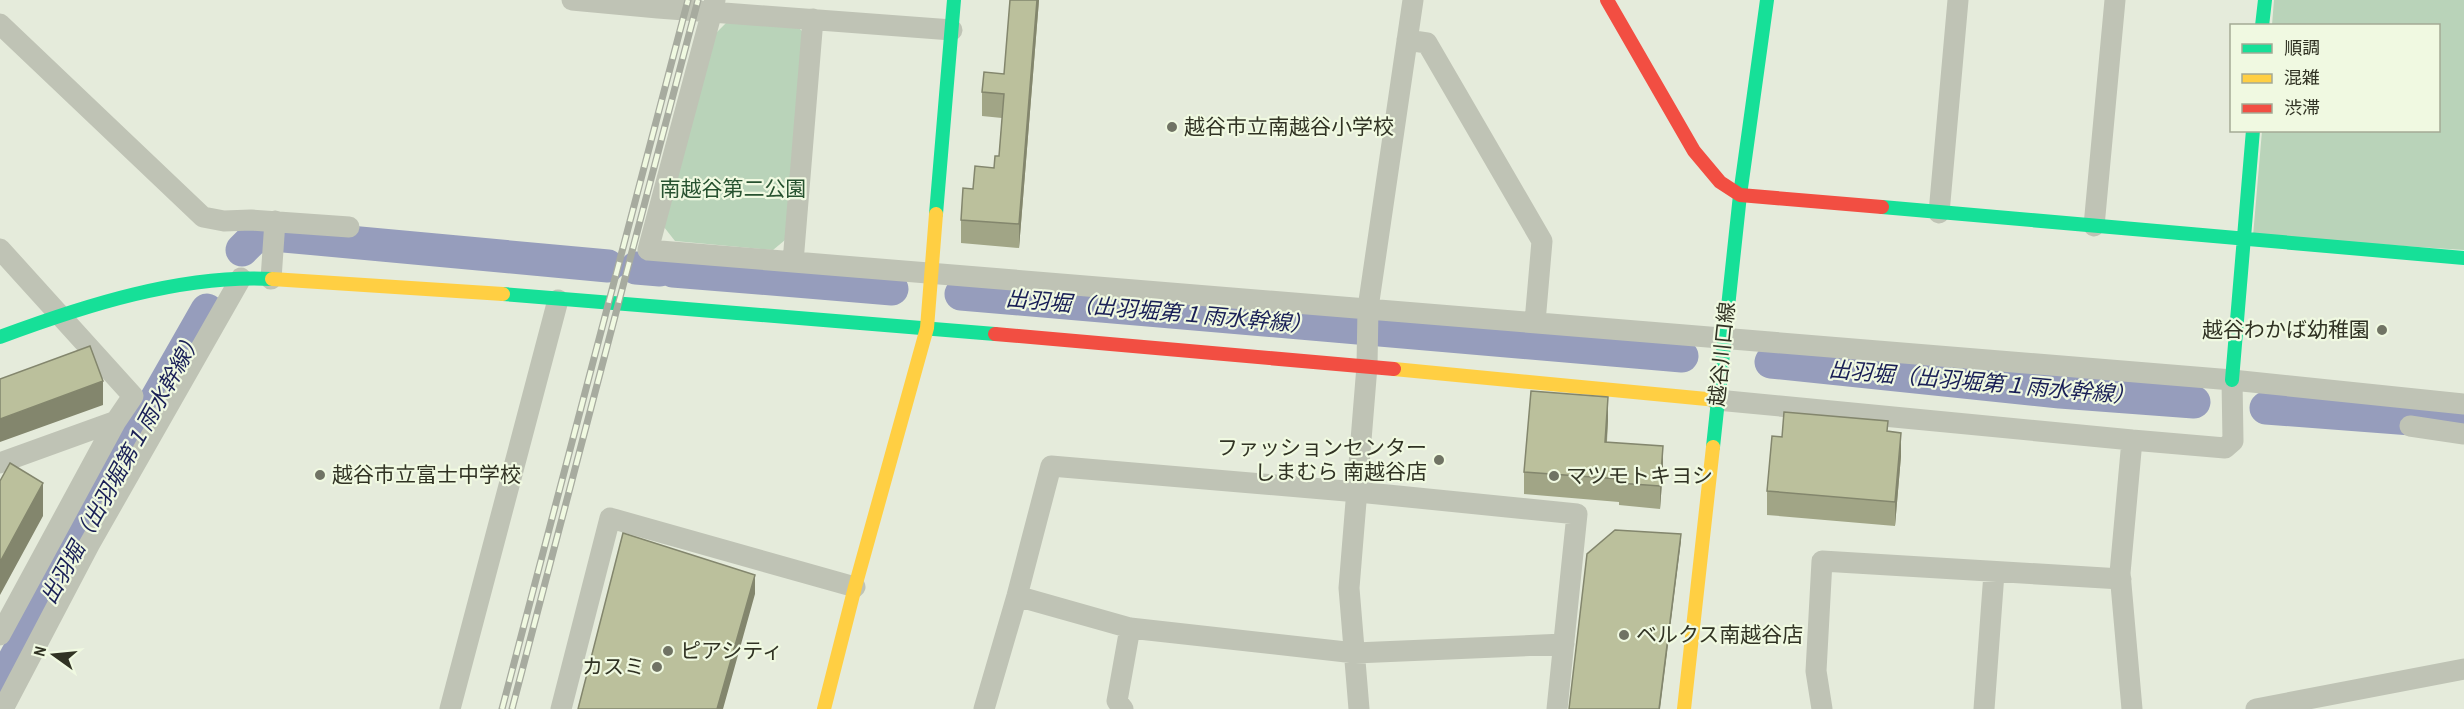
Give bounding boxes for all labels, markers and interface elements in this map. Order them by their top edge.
legend [2230,24,2440,132]
text: 順調 [2284,35,2320,60]
text: 混雑 [2284,65,2320,90]
text: 渋滞 [2284,95,2320,120]
place label: 越谷市立南越谷小学校 [1184,112,1394,141]
marker: 越谷市立南越谷小学校 [1165,120,1179,134]
park label: 南越谷第二公園 [660,174,807,203]
water label: 出羽堀（出羽堀第１雨水幹線） [1004,283,1314,339]
street label: 越谷川口線 [1702,300,1741,408]
place label: 越谷わかば幼稚園 [2202,315,2370,344]
marker: 越谷わかば幼稚園 [2375,323,2389,337]
water label: 出羽堀（出羽堀第１雨水幹線） [33,325,209,609]
water label: 出羽堀（出羽堀第１雨水幹線） [1827,354,2137,410]
place label: ファッションセンター しまむら 南越谷店 [1217,433,1427,486]
marker: ファッションセンター しまむら 南越谷店 [1432,453,1446,467]
place label: 越谷市立富士中学校 [332,460,521,489]
place label: マツモトキヨシ [1566,461,1713,490]
marker: 越谷市立富士中学校 [313,468,327,482]
marker: マツモトキヨシ [1547,469,1561,483]
place label: ベルクス南越谷店 [1636,620,1803,649]
north arrow [24,625,84,685]
marker: ベルクス南越谷店 [1617,628,1631,642]
place label: ピアシティ [680,636,783,665]
text: N [28,644,51,659]
marker: ピアシティ [661,644,675,658]
place label: カスミ [582,652,645,681]
marker: カスミ [650,660,664,674]

